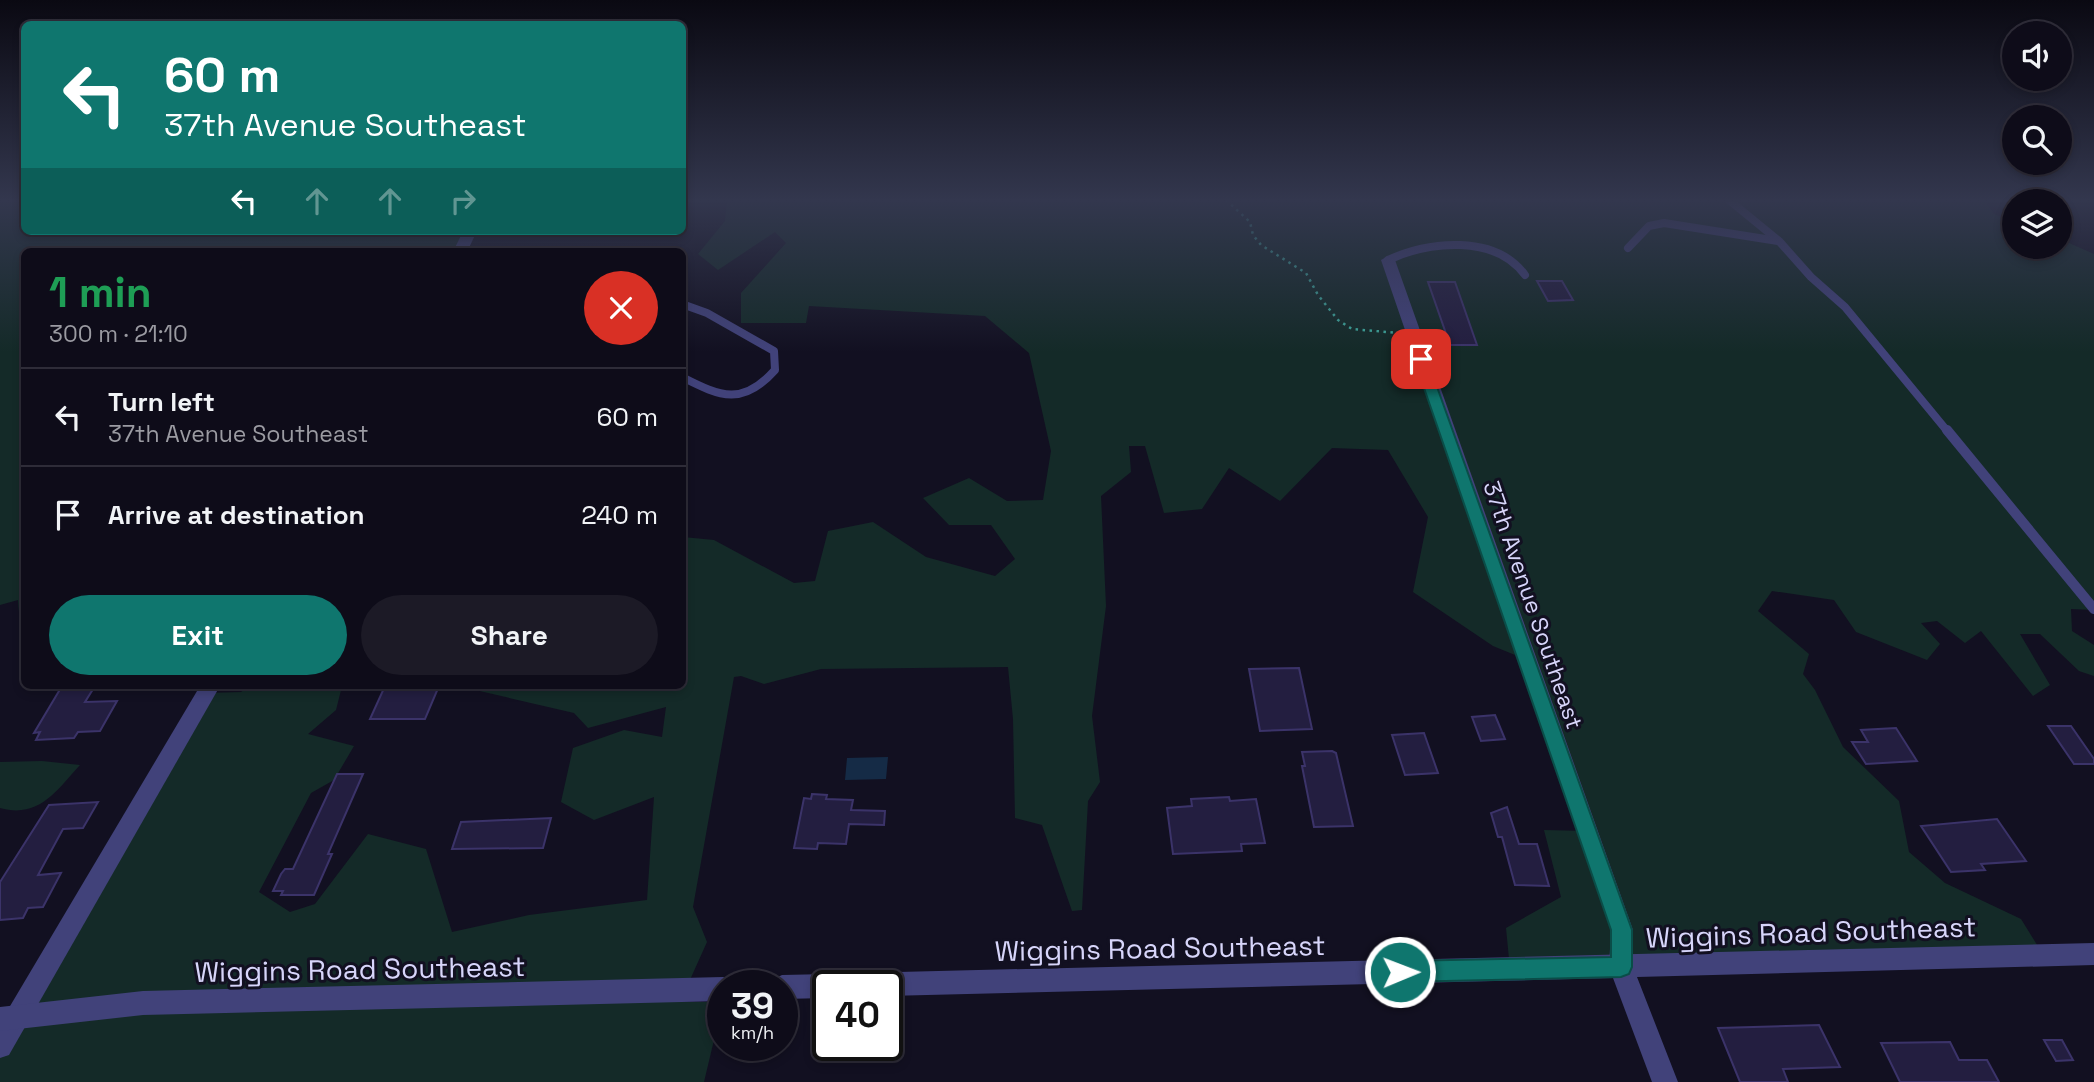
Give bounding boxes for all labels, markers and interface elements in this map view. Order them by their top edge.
map controls [2002,21,2072,259]
button: sound [2002,21,2072,91]
text: 60 m [164,44,280,106]
icon: left [49,49,140,140]
text: 37th Avenue Southeast [164,105,526,145]
button: search [2002,105,2072,175]
icon: left [225,182,263,220]
icon: ahead [298,182,336,220]
icon: ahead [371,182,409,220]
icon: right [444,182,482,220]
button: layers [2002,189,2072,259]
text: 1 min [49,266,152,319]
button: close [584,271,658,345]
text: 300 m · 21:10 [49,319,188,349]
pin [1391,329,1451,389]
icon: arrive [1402,340,1440,378]
text: Turn left [108,385,215,419]
icon: left [49,398,87,436]
text: 60 m [596,400,658,434]
text: 37th Avenue Southeast [108,419,369,449]
street label: 37th Avenue Southeast [1476,477,1590,733]
icon: arrive [49,496,87,534]
text: Arrive at destination [108,498,365,532]
text: 240 m [581,498,658,532]
button: Exit [49,595,347,675]
button: Share [361,595,658,675]
street label: Wiggins Road Southeast [1645,908,1977,956]
street label: Wiggins Road Southeast [994,927,1326,969]
position arrow [1363,935,1437,1009]
street label: Wiggins Road Southeast [194,948,526,990]
speed limit sign: 40 [812,970,903,1061]
text: 39 [731,984,774,1028]
text: km/h [731,1021,774,1044]

